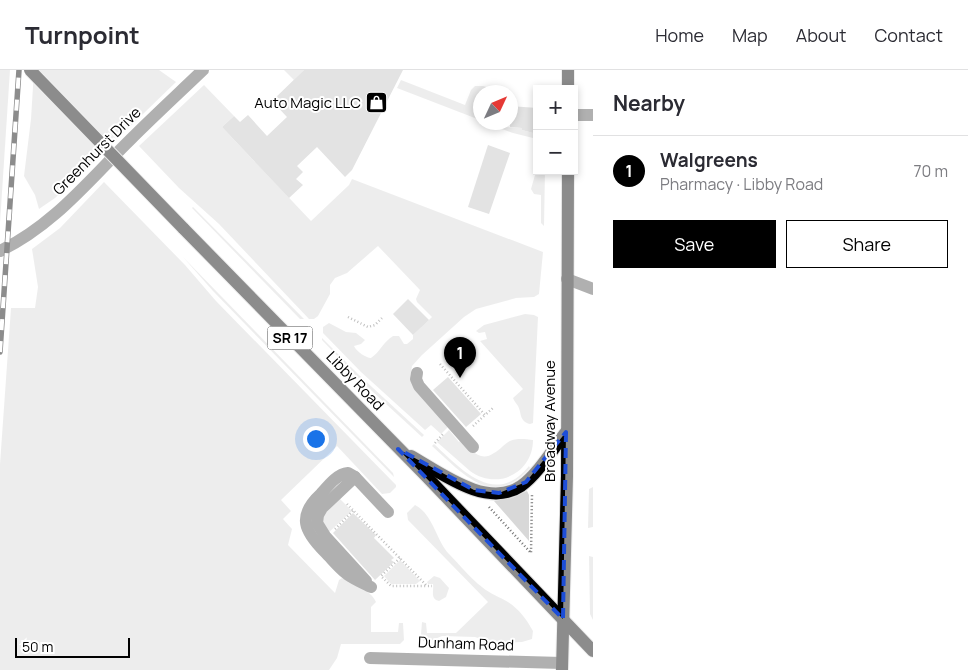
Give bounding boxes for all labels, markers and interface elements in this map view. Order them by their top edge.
text: Turnpoint [25,18,140,51]
text: Home [655,23,704,47]
text: Map [732,23,768,47]
text: About [796,23,846,47]
text: Contact [874,23,943,47]
north arrow [473,85,518,130]
map controls [533,85,578,175]
button: + [533,85,578,130]
text: Nearby [613,89,685,117]
shop icon: Auto Magic LLC [365,91,389,115]
place label: Auto Magic LLC [254,92,361,113]
street label: Greenhurst Drive [48,102,146,199]
button: − [533,130,578,175]
text: Walgreens [660,147,758,173]
text: 1 [625,160,633,182]
text: 70 m [913,160,948,182]
text: Pharmacy · Libby Road [660,173,823,195]
button: Save [613,220,776,268]
button: Share [786,220,948,268]
road number: SR 17 [268,326,312,350]
pin: 1 [444,337,476,378]
street label: Libby Road [322,346,389,415]
street label: Broadway Avenue [539,360,560,482]
your location [303,426,329,452]
street label: Dunham Road [417,631,515,656]
scale bar [15,635,130,658]
text: 50 m [22,637,53,656]

